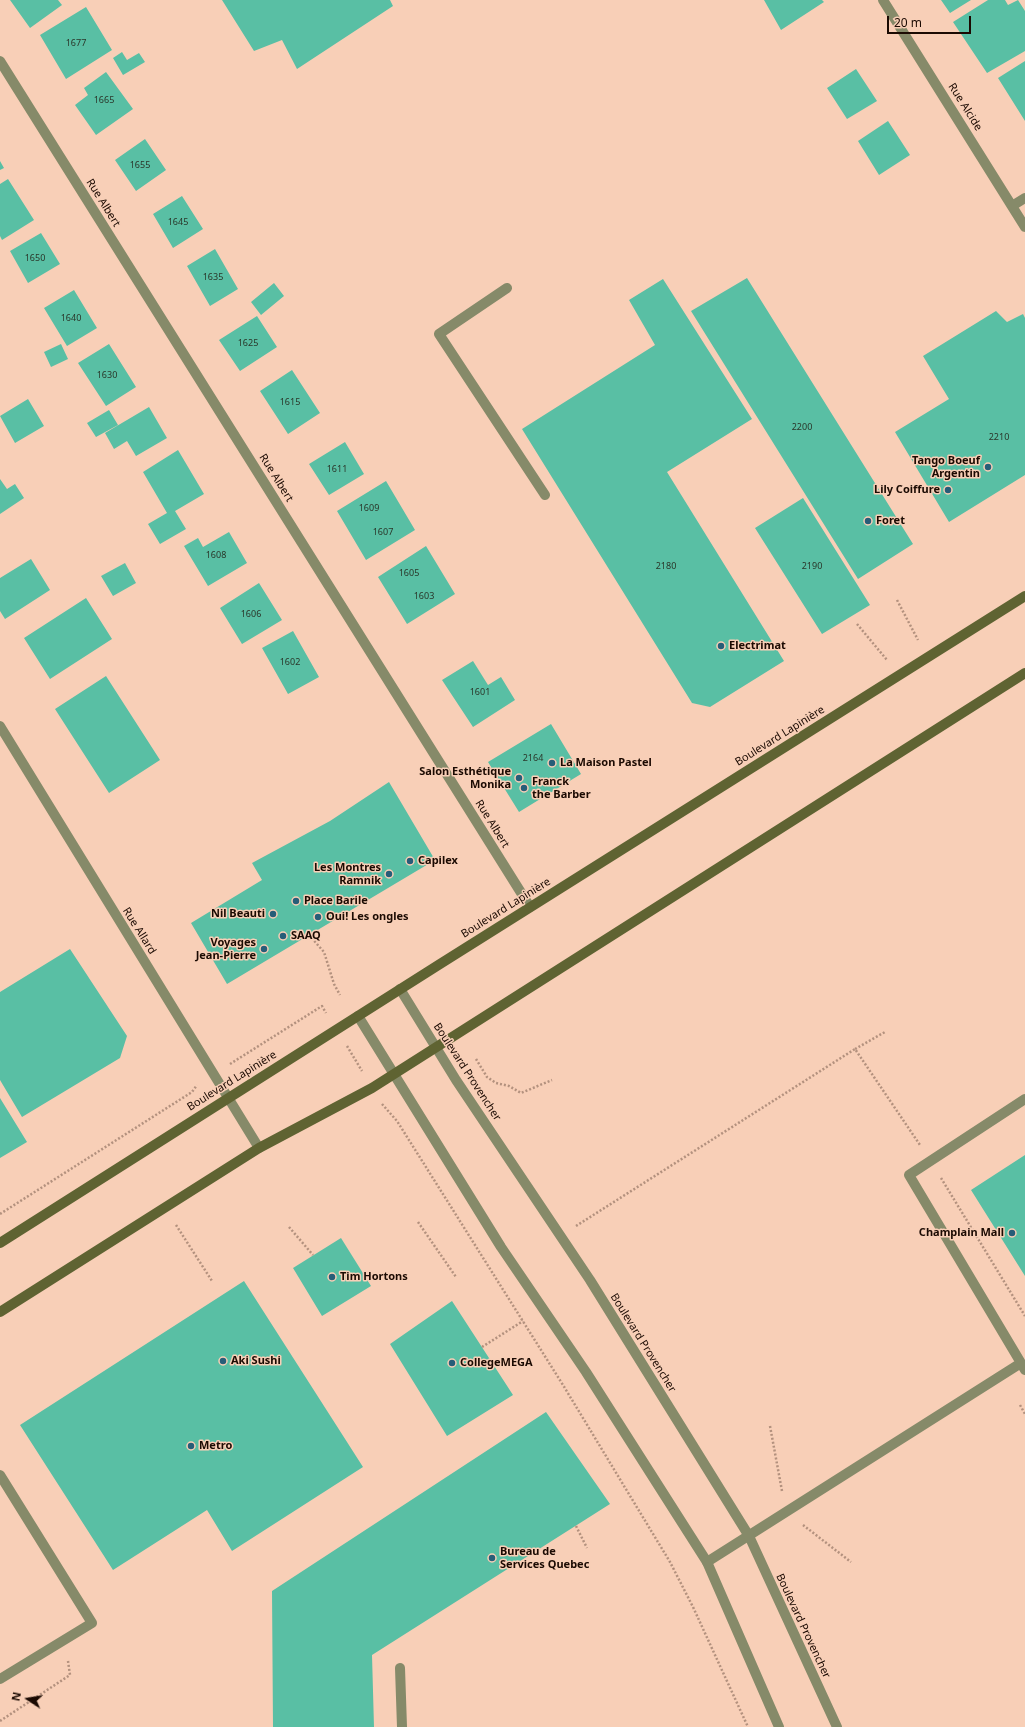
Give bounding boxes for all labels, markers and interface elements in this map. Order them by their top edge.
scale bar [889,8,973,34]
text: 20 m [894,14,922,31]
house number: 1677 [66,38,86,48]
street label: Rue Alcide [945,81,985,133]
house number: 1665 [94,95,114,105]
house number: 1655 [130,160,150,170]
street label: Rue Albert [83,177,123,229]
house number: 1645 [168,217,188,227]
house number: 1650 [25,253,45,263]
house number: 1635 [203,272,223,282]
house number: 1640 [61,313,81,323]
house number: 1625 [238,338,258,348]
house number: 1630 [97,370,117,380]
house number: 1615 [280,397,300,407]
house number: 2200 [792,422,812,432]
house number: 2210 [989,432,1009,442]
street label: Rue Albert [256,452,296,504]
place label: Tango Boeuf Argentin [912,454,980,480]
marker: Tango Boeuf Argentin [983,462,993,472]
house number: 1611 [327,464,347,474]
place label: Lily Coiffure [874,483,940,497]
marker: Lily Coiffure [943,485,953,495]
house number: 1609 [359,503,379,513]
place label: Foret [876,514,905,528]
marker: Foret [863,516,873,526]
house number: 1607 [373,527,393,537]
house number: 1608 [206,550,226,560]
house number: 2180 [656,561,676,571]
house number: 2190 [802,561,822,571]
house number: 1605 [399,568,419,578]
house number: 1603 [414,591,434,601]
house number: 1606 [241,609,261,619]
place label: Electrimat [729,639,786,653]
marker: Electrimat [716,641,726,651]
house number: 1602 [280,657,300,667]
house number: 1601 [470,687,490,697]
street label: Boulevard Lapinière [733,703,827,769]
house number: 2164 [523,753,543,763]
place label: La Maison Pastel [560,756,652,770]
marker: La Maison Pastel [547,758,557,768]
place label: Salon Esthétique Monika [419,765,511,791]
marker: Salon Esthétique Monika [514,773,524,783]
place label: Franck the Barber [532,775,591,801]
marker: Franck the Barber [519,783,529,793]
street label: Rue Albert [472,798,512,850]
place label: Capilex [418,854,458,868]
marker: Capilex [405,856,415,866]
place label: Les Montres Ramnik [314,861,381,887]
marker: Les Montres Ramnik [384,869,394,879]
street label: Boulevard Lapinière [459,875,553,941]
place label: Place Barile [304,894,368,908]
marker: Place Barile [291,896,301,906]
street label: Rue Allard [119,905,159,957]
place label: Nil Beauti [211,907,265,921]
marker: Nil Beauti [268,909,278,919]
place label: Oui! Les ongles [326,910,409,924]
marker: Oui! Les ongles [313,912,323,922]
place label: SAAQ [291,929,321,943]
marker: SAAQ [278,931,288,941]
place label: Voyages Jean-Pierre [196,936,256,962]
marker: Voyages Jean-Pierre [259,944,269,954]
street label: Boulevard Provencher [430,1021,504,1123]
street label: Boulevard Lapinière [185,1048,279,1114]
place label: Champlain Mall [919,1226,1004,1240]
marker: Champlain Mall [1007,1228,1017,1238]
place label: Tim Hortons [340,1270,408,1284]
marker: Tim Hortons [327,1272,337,1282]
street label: Boulevard Provencher [607,1291,679,1395]
place label: Aki Sushi [231,1354,281,1368]
marker: Aki Sushi [218,1356,228,1366]
place label: CollegeMEGA [460,1356,533,1370]
marker: CollegeMEGA [447,1358,457,1368]
place label: Metro [199,1439,232,1453]
marker: Metro [186,1441,196,1451]
place label: Bureau de Services Quebec [500,1545,589,1571]
marker: Bureau de Services Quebec [487,1553,497,1563]
street label: Boulevard Provencher [773,1572,833,1680]
north arrow [8,1679,48,1719]
text: N [8,1690,24,1702]

